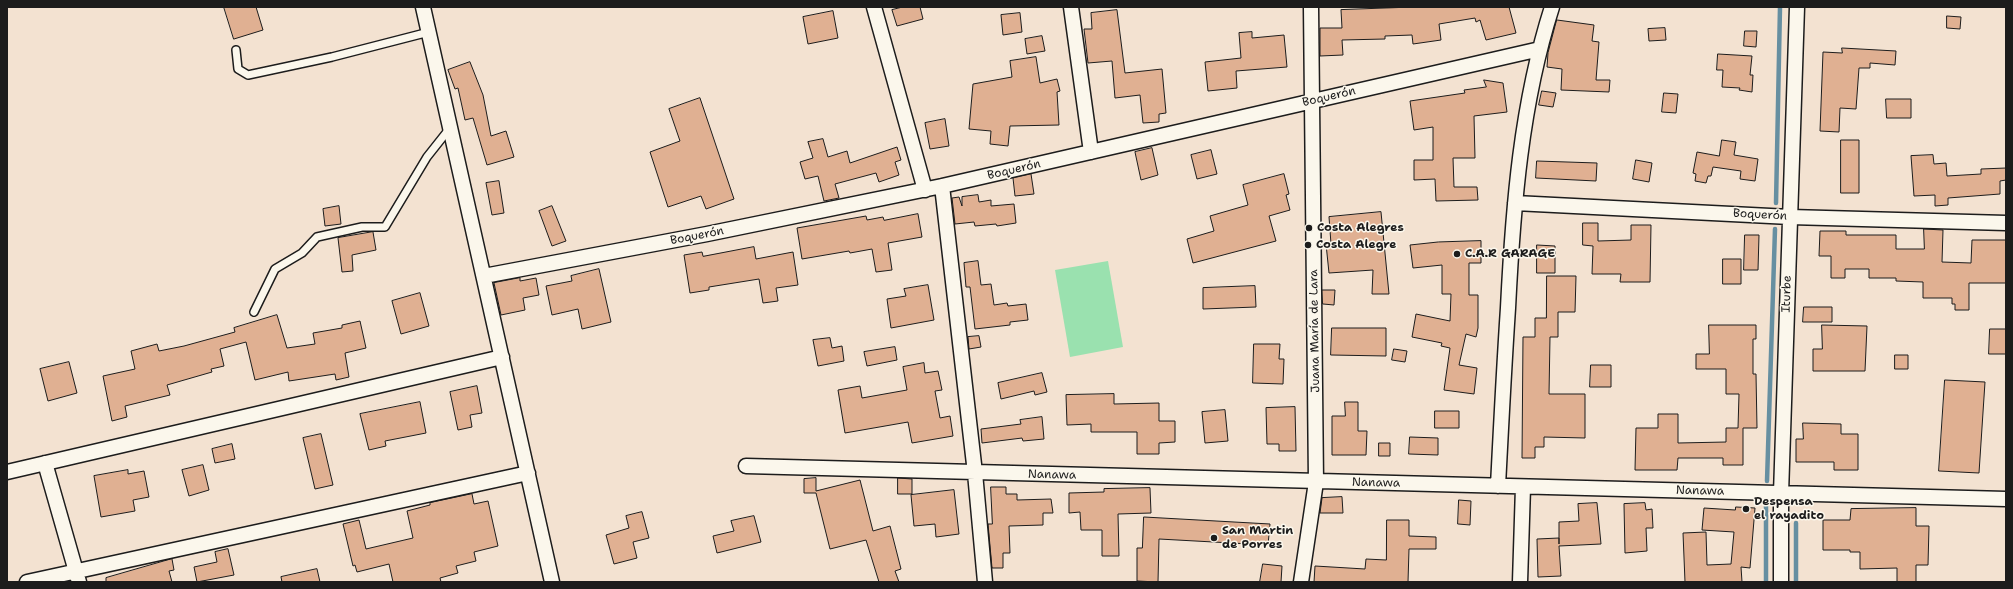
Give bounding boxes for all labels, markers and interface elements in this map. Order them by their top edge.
street label: Boquerón [1301,84,1357,110]
street label: Boquerón [986,157,1042,183]
street label: Boquerón [1733,206,1787,224]
place label: Costa Alegres [1317,221,1404,235]
marker: Costa Alegres [1304,223,1314,233]
street label: Boquerón [669,224,725,248]
place label: Costa Alegre [1316,238,1396,252]
marker: Costa Alegre [1303,240,1313,250]
place label: C.A.R GARAGE [1465,247,1555,261]
marker: C.A.R GARAGE [1452,249,1462,259]
street label: Juana María de Lara [1307,269,1323,393]
street label: Iturbe [1779,275,1795,313]
street label: Nanawa [1028,467,1076,483]
street label: Nanawa [1352,475,1400,491]
street label: Nanawa [1676,483,1724,499]
place label: Despensa el rayadito [1754,495,1824,523]
marker: Despensa el rayadito [1741,504,1751,514]
place label: San Martin de Porres [1222,524,1293,552]
marker: San Martin de Porres [1209,533,1219,543]

